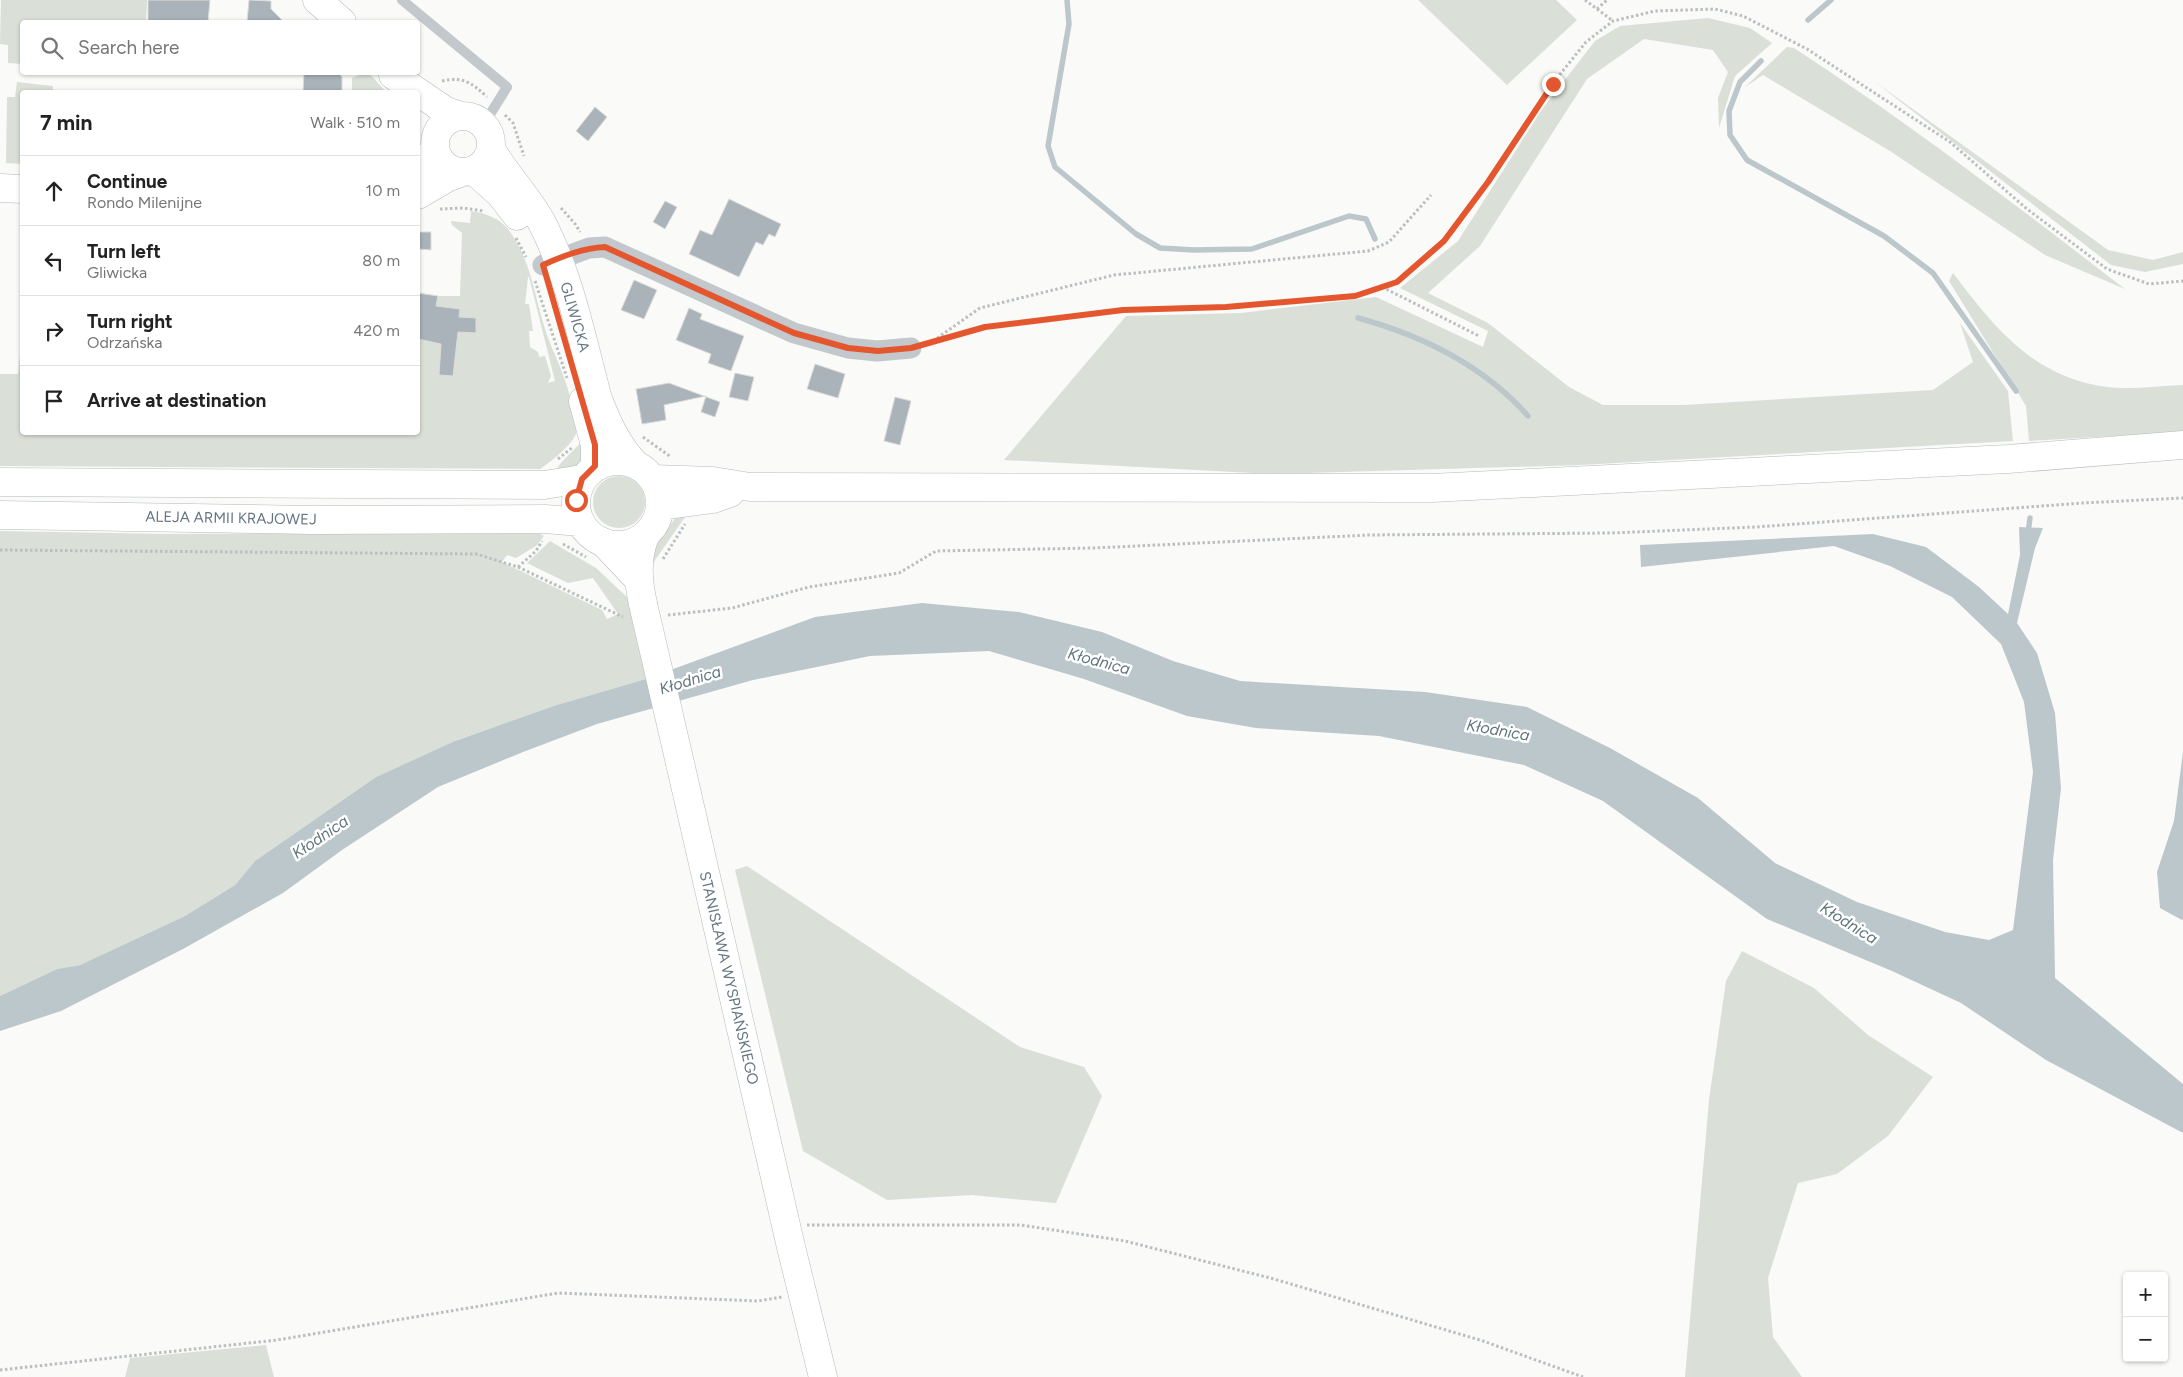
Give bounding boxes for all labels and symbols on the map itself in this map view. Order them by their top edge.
route end [1542,73,1565,96]
street label: GLIWICKA [556,280,594,354]
route start [565,489,588,512]
street label: ALEJA ARMII KRAJOWEJ [145,508,317,528]
water label: Kłodnica [1066,644,1132,678]
water label: Kłodnica [657,662,723,698]
water label: Kłodnica [1465,715,1531,745]
water label: Kłodnica [288,811,352,863]
street label: STANISŁAWA WYSPIAŃSKIEGO [696,870,762,1086]
water label: Kłodnica [1817,898,1881,948]

